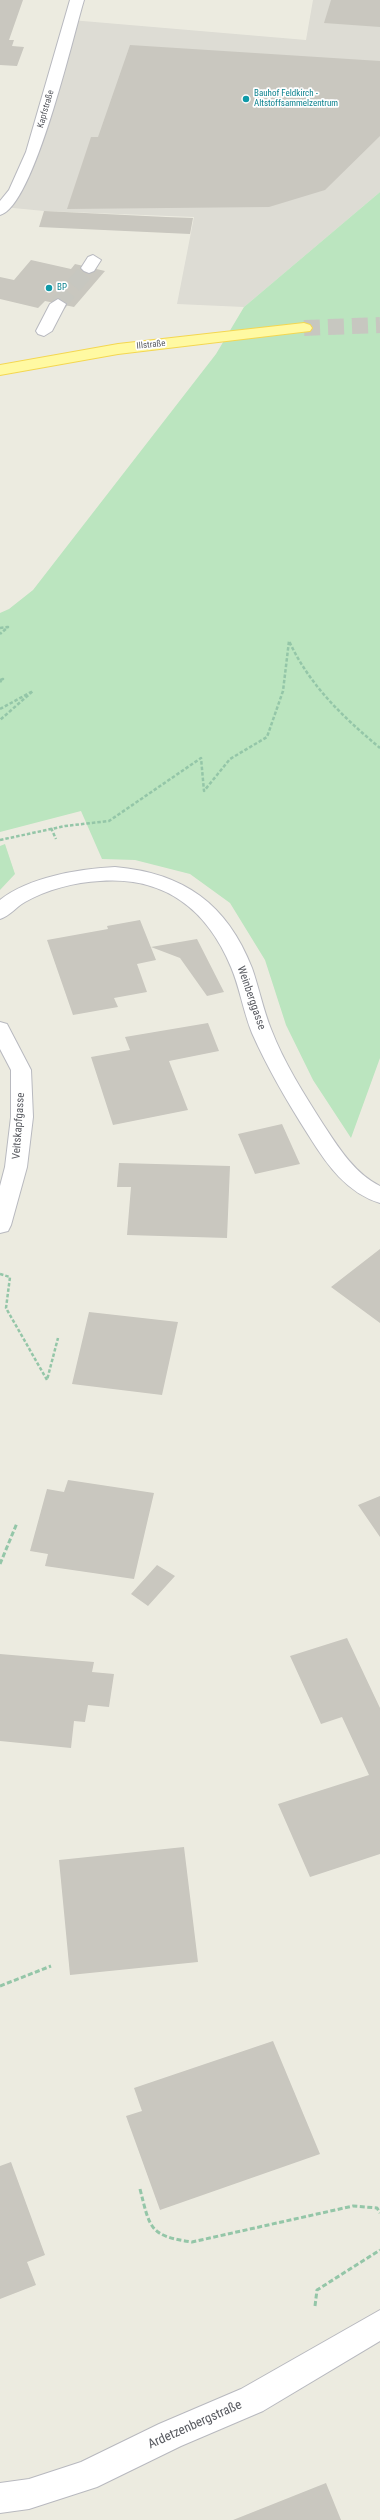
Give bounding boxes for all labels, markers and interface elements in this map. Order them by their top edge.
street label: Kapfstraße [35,89,57,129]
place label: Bauhof Feldkirch - Altstoffsammelzentrum [254,89,338,110]
marker: Bauhof Feldkirch - Altstoffsammelzentrum [241,94,251,104]
marker: BP [44,283,54,293]
place label: BP [57,283,67,293]
street label: Illstraße [136,338,166,352]
street label: Weinberggasse [234,964,268,1032]
street label: Veitskapfgasse [10,1092,28,1160]
street label: Ardetzenbergstraße [146,2397,244,2453]

